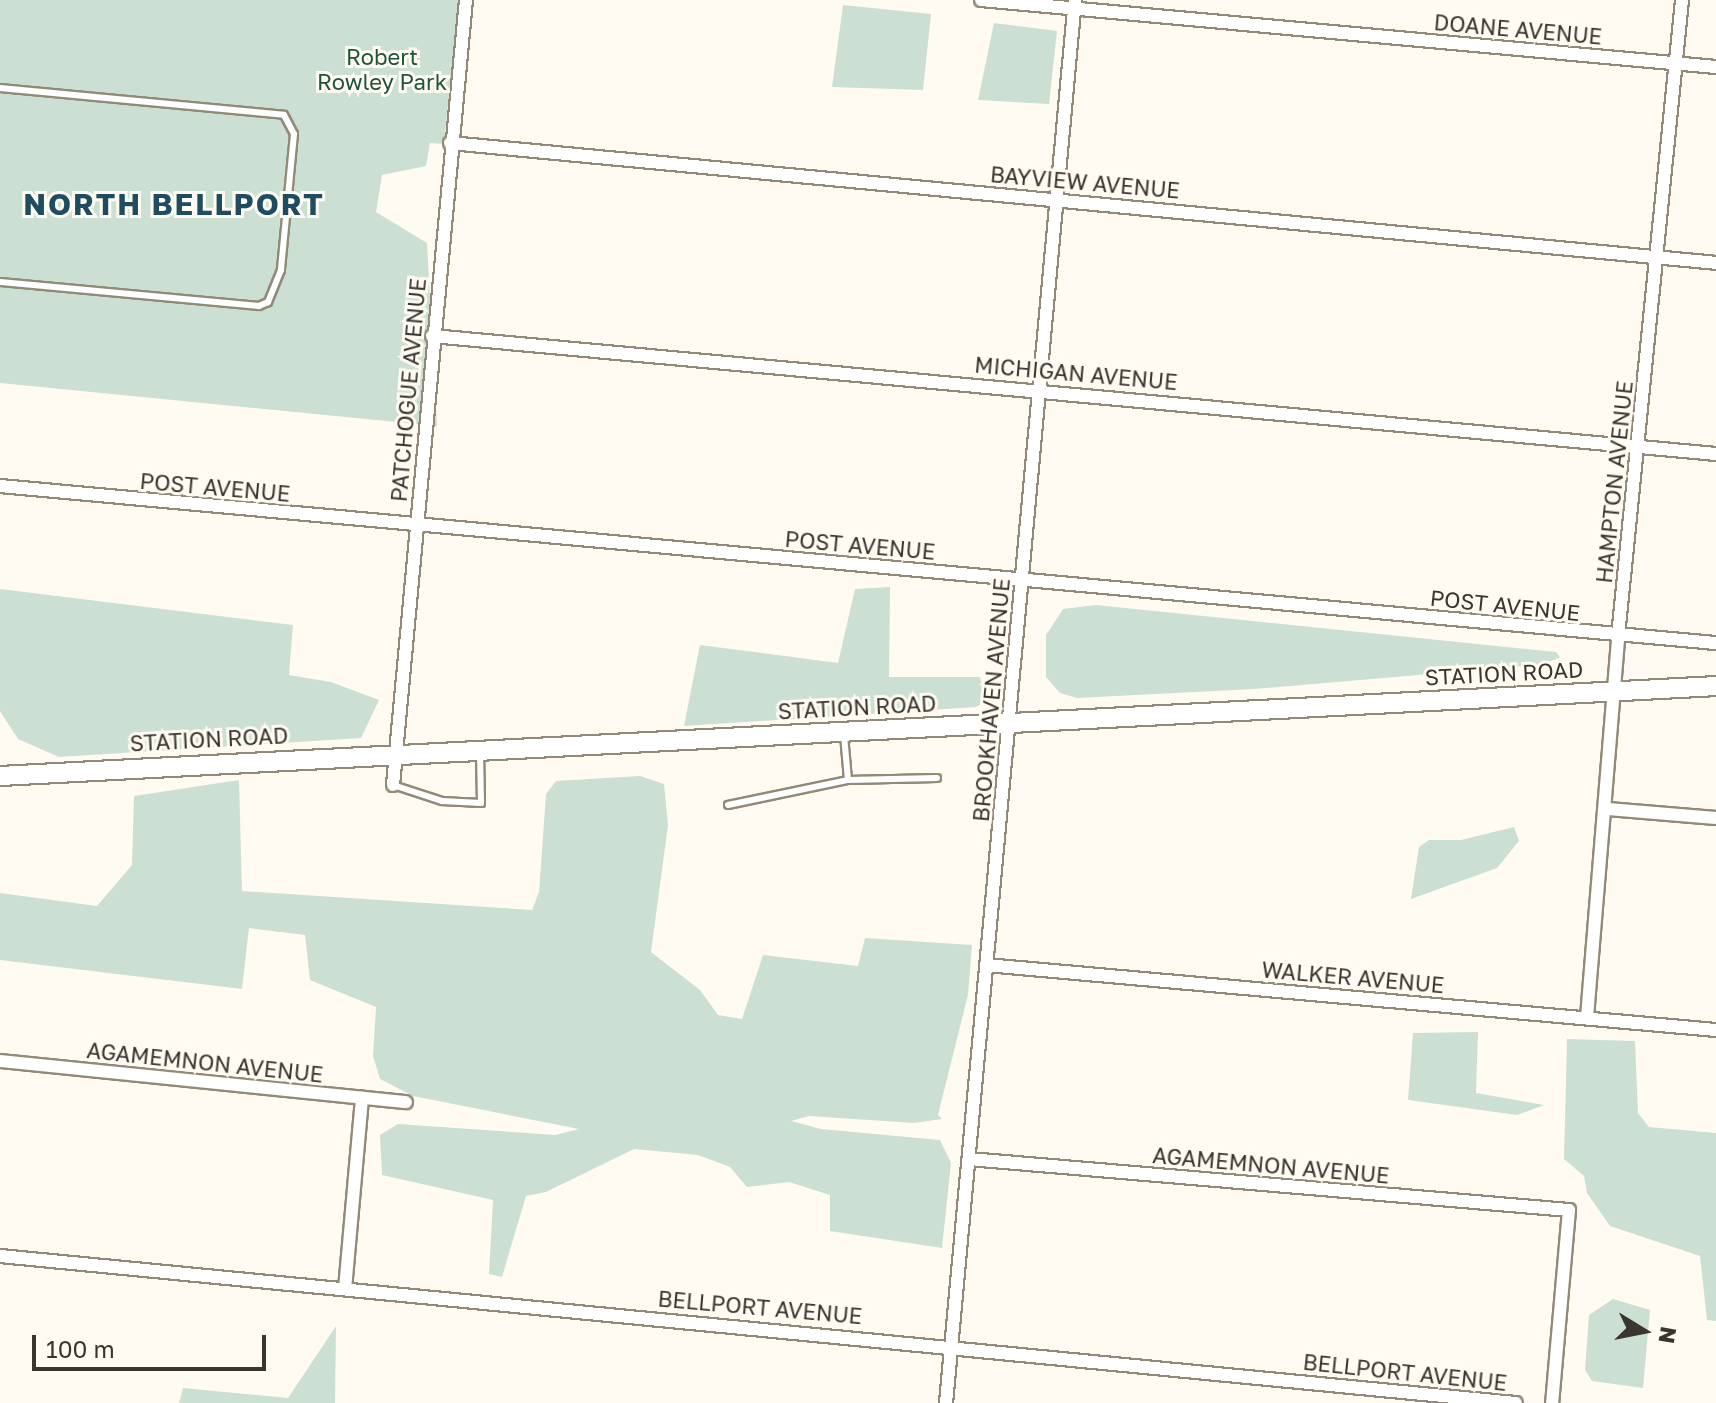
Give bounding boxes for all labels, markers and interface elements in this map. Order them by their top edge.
street label: DOANE AVENUE [1433,8,1603,50]
park label: Robert Rowley Park [317,43,447,94]
street label: BAYVIEW AVENUE [989,161,1181,203]
district label: NORTH BELLPORT [23,186,325,222]
street label: PATCHOGUE AVENUE [385,277,431,503]
street label: MICHIGAN AVENUE [973,351,1179,395]
street label: HAMPTON AVENUE [1590,379,1638,585]
street label: POST AVENUE [139,467,291,507]
street label: POST AVENUE [784,525,936,565]
street label: BROOKHAVEN AVENUE [967,577,1015,823]
street label: POST AVENUE [1429,584,1581,626]
street label: STATION ROAD [1424,656,1584,690]
street label: STATION ROAD [777,690,937,724]
street label: STATION ROAD [129,722,289,756]
street label: WALKER AVENUE [1261,956,1445,998]
street label: AGAMEMNON AVENUE [85,1036,325,1088]
street label: AGAMEMNON AVENUE [1151,1141,1391,1189]
street label: BELLPORT AVENUE [657,1285,863,1329]
north arrow [1604,1291,1684,1371]
scale bar [36,1319,270,1369]
text: N [1653,1325,1683,1346]
text: 100 m [46,1334,115,1363]
street label: BELLPORT AVENUE [1302,1348,1508,1396]

